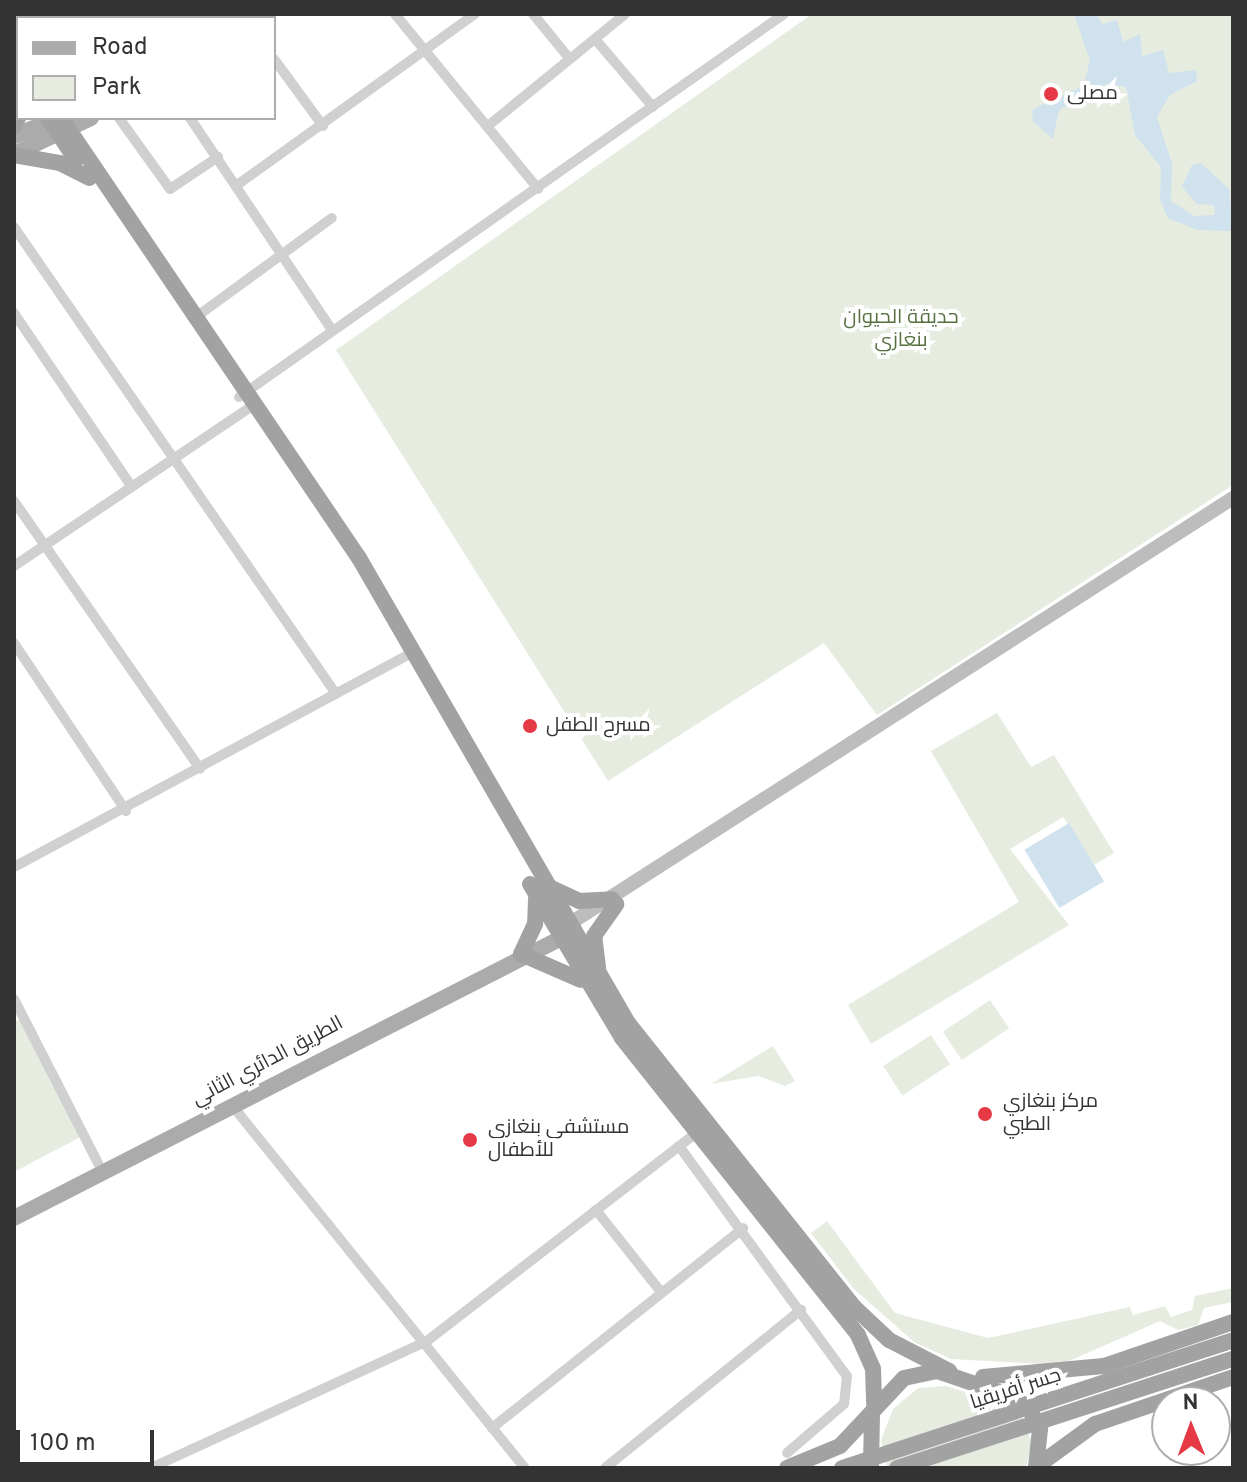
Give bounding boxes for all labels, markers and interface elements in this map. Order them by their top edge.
legend [16,16,276,120]
text: Road [92,33,148,63]
text: Park [92,73,142,103]
place label: مصلى [1067,82,1118,106]
marker: مصلى [1042,85,1060,103]
park label: حديقة الحيوان بنغازي [843,307,959,354]
place label: مسرح الطفل [546,714,651,738]
marker: مسرح الطفل [521,717,539,735]
street label: الطريق الدائري الثاني [188,1012,348,1112]
place label: مركز بنغازي الطبي [1003,1090,1098,1137]
marker: مركز بنغازي الطبي [974,1103,996,1125]
place label: مستشفى بنغازي للأطفال [488,1116,629,1163]
marker: مستشفى بنغازي للأطفال [459,1129,481,1151]
street label: جسر أفريقيا [968,1364,1064,1416]
north arrow [1151,1386,1231,1466]
text: N [1182,1390,1199,1417]
scale bar [20,1414,158,1464]
text: 100 m [30,1429,96,1459]

